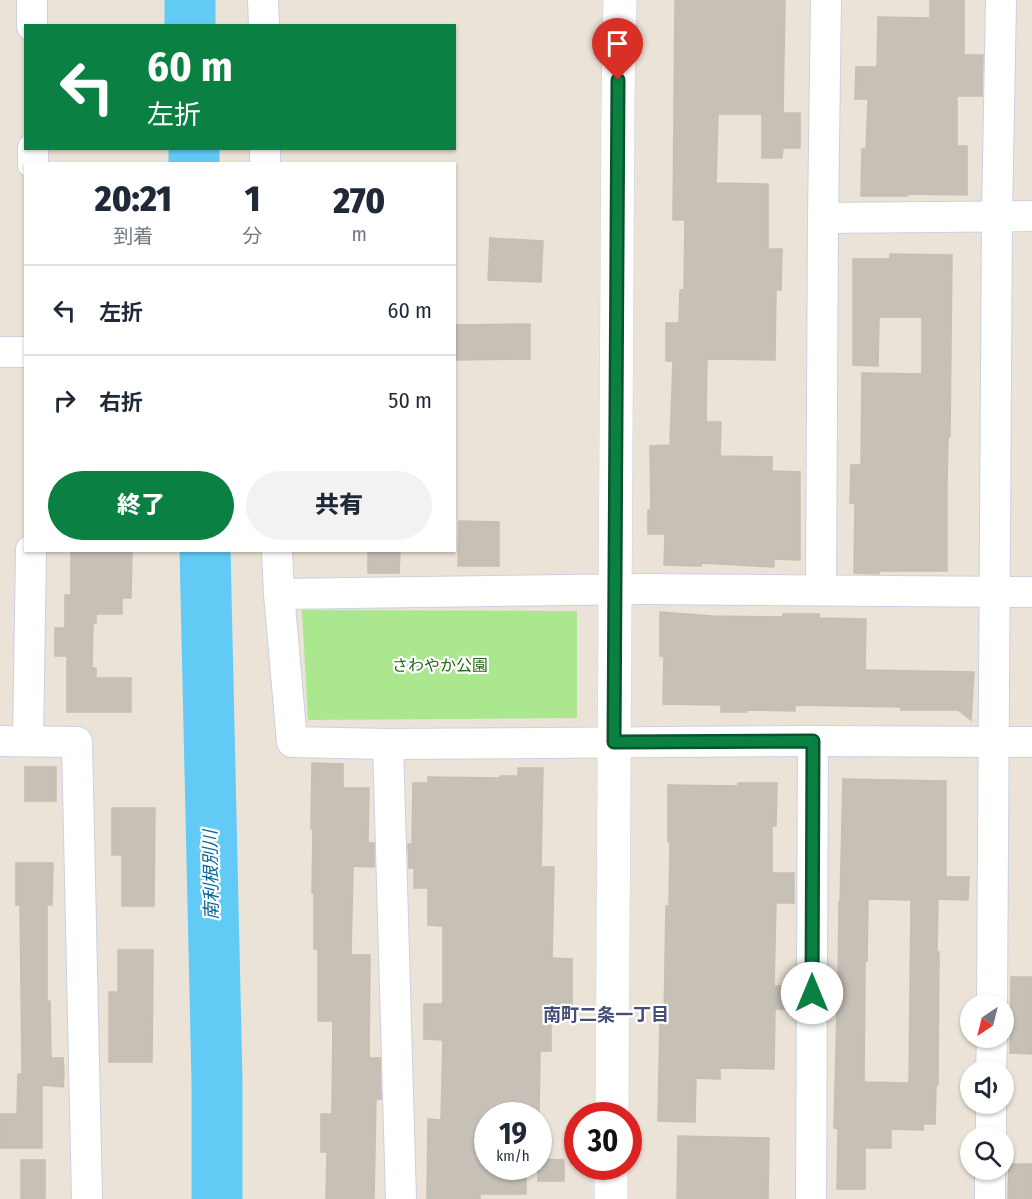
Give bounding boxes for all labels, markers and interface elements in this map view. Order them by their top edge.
pin [592,18,643,80]
icon: arrive [601,27,634,60]
text: 60 m [147,42,233,92]
icon: left [48,48,126,126]
text: 左折 [147,99,201,131]
text: 20:21 [95,177,172,221]
text: 1 [245,177,260,221]
text: 270 [333,179,385,223]
text: m [352,222,367,246]
text: 到着 [113,224,153,248]
text: 分 [243,224,263,248]
icon: left [48,294,81,327]
text: 60 m [388,297,432,324]
text: 左折 [99,299,143,326]
icon: right [48,384,81,417]
text: 50 m [388,387,432,414]
text: 右折 [99,389,143,416]
button: 終了 [48,471,234,540]
button: 共有 [246,471,432,540]
park label: さわやか公園 [392,656,488,675]
water label: 南利根別川 [199,828,223,920]
position arrow [780,961,844,1025]
north arrow [960,994,1014,1048]
map controls [960,994,1014,1180]
district label: 南町二条一丁目 [543,1004,669,1026]
button: sound [960,1060,1014,1114]
speed limit sign: 30 [564,1102,642,1180]
text: 19 [499,1116,527,1152]
button: search [960,1126,1014,1180]
text: km/h [496,1147,530,1165]

